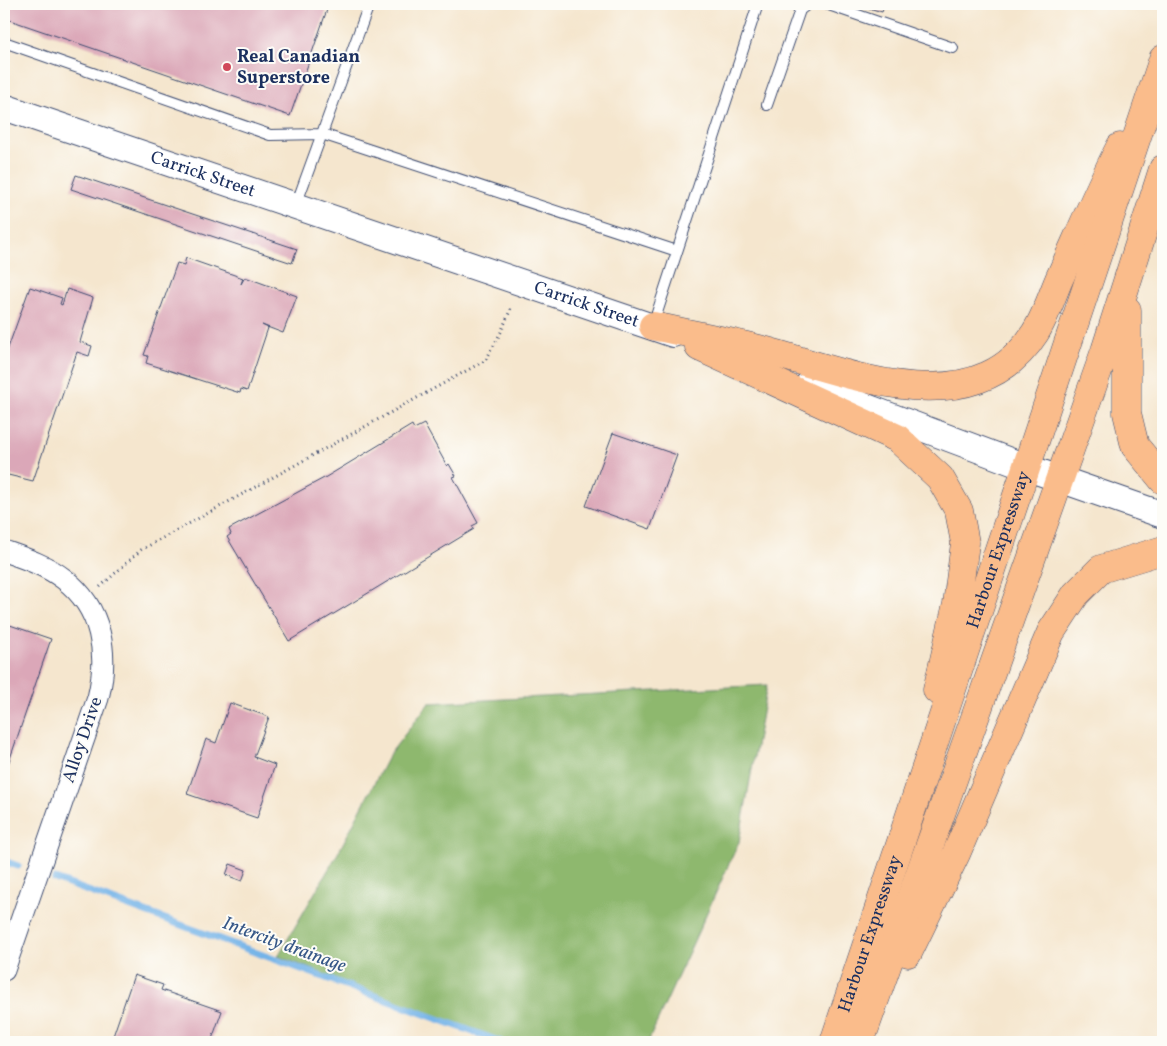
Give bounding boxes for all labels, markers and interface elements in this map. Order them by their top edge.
place label: Real Canadian Superstore [237,45,360,91]
marker: Real Canadian Superstore [221,61,233,73]
street label: Carrick Street [147,145,259,204]
street label: Carrick Street [531,275,642,334]
street label: Harbour Expressway [961,468,1037,632]
street label: Alloy Drive [57,694,109,786]
street label: Harbour Expressway [832,852,908,1016]
water label: Intercity drainage [219,911,349,979]

